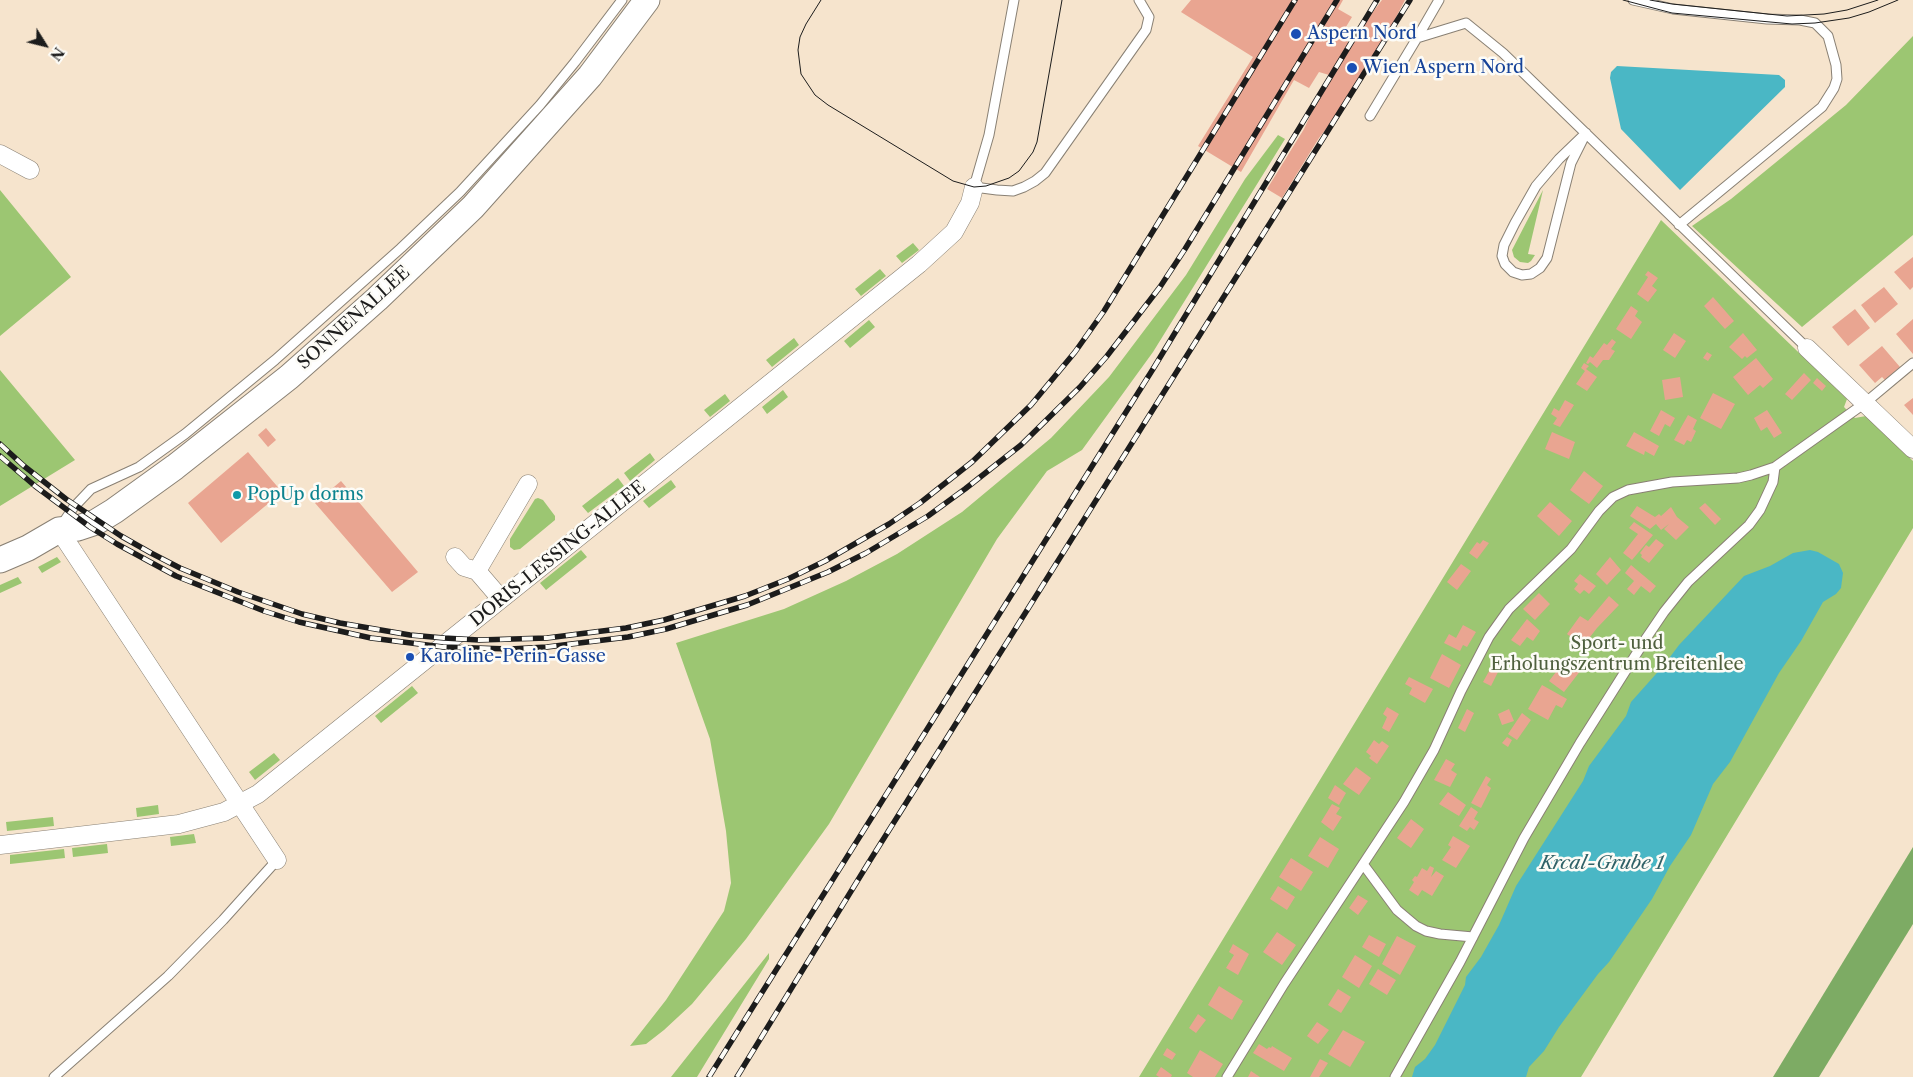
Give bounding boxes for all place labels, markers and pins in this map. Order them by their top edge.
place label: Aspern Nord [1307,23,1417,45]
marker: Aspern Nord [1289,27,1303,41]
place label: Wien Aspern Nord [1363,57,1524,79]
marker: Wien Aspern Nord [1345,61,1359,75]
place label: PopUp dorms [247,484,364,506]
marker: PopUp dorms [231,489,243,501]
place label: Karoline-Perin-Gasse [420,646,606,668]
marker: Karoline-Perin-Gasse [404,651,416,663]

